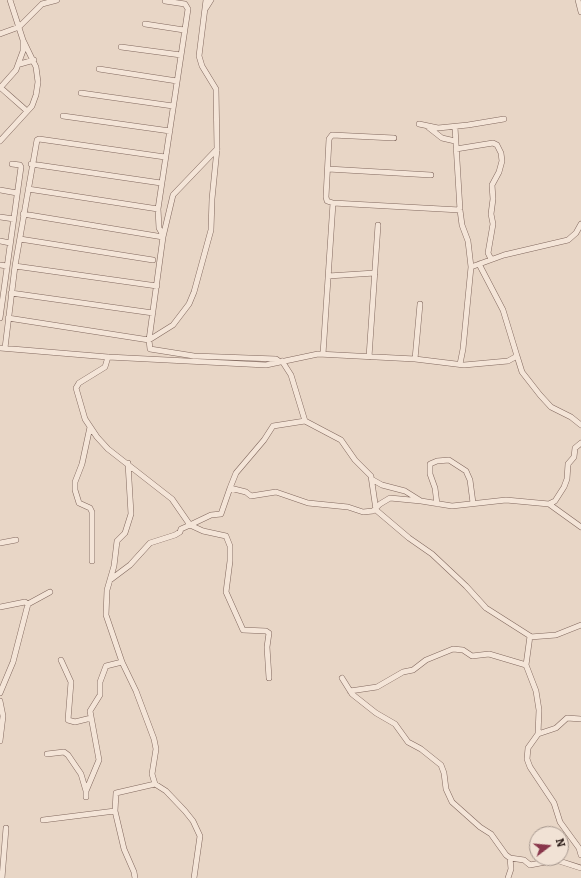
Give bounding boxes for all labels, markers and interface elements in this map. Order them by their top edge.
north arrow [529,826,569,866]
text: N [553,837,567,849]

